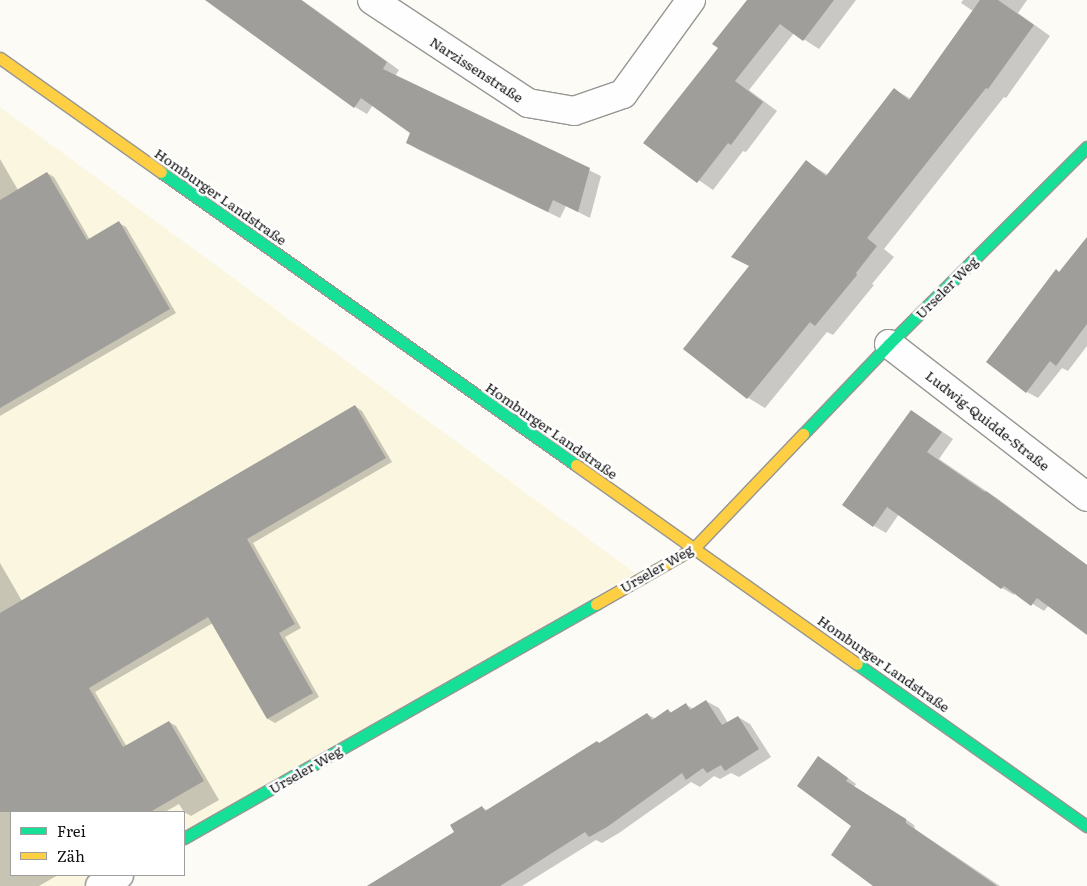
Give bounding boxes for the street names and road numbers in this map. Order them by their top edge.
street label: Narzissenstraße [427,33,527,105]
street label: Homburger Landstraße [152,144,290,248]
street label: Urseler Weg [911,252,981,322]
street label: Ludwig-Quidde-Straße [923,366,1053,474]
street label: Homburger Landstraße [483,378,621,482]
street label: Urseler Weg [617,540,695,596]
street label: Homburger Landstraße [815,611,953,715]
street label: Urseler Weg [266,741,344,797]

